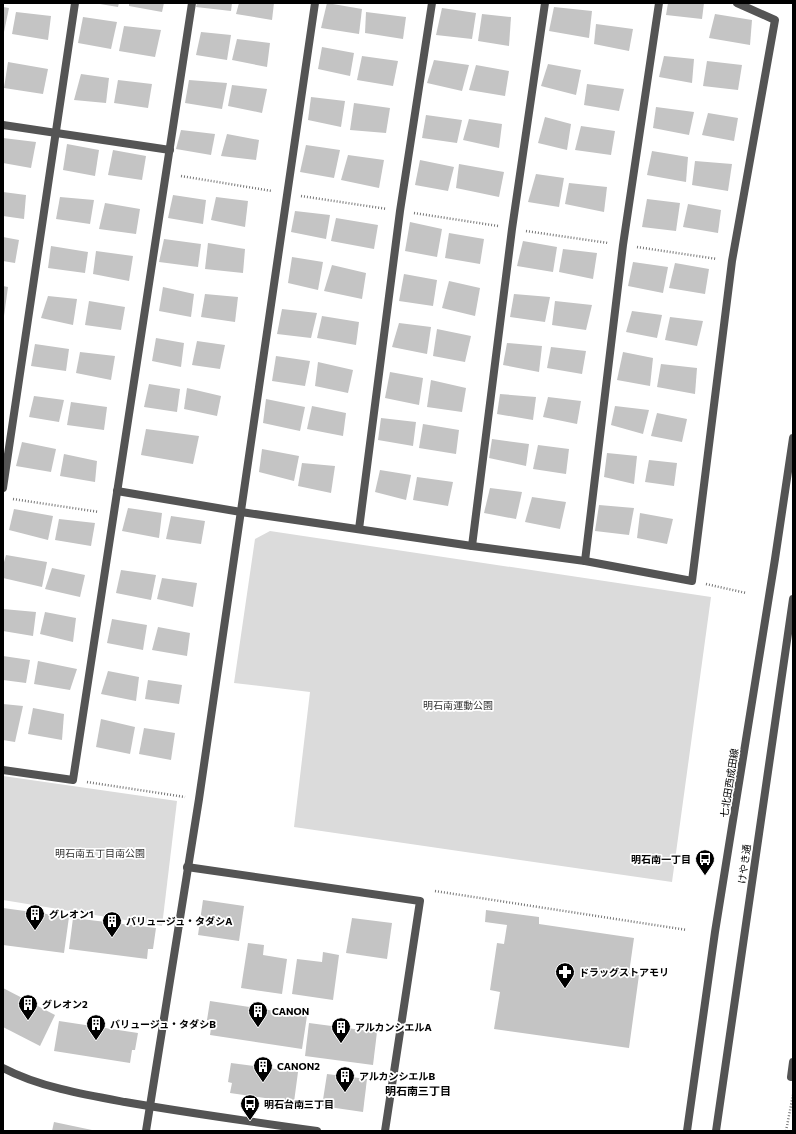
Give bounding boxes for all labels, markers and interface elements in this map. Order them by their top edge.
park label: 明石南運動公園 [423,699,493,711]
street label: 七北田西成田線 [718,747,740,819]
street label: けやき通 [735,843,753,885]
park label: 明石南五丁目南公園 [55,847,145,859]
bus stop icon: 明石南一丁目 [694,848,716,876]
place label: 明石南一丁目 [631,853,691,865]
building icon: グレオン1 [24,903,46,931]
place label: グレオン1 [49,908,94,920]
building icon: バリュージュ・タダシA [101,910,123,938]
place label: バリュージュ・タダシA [126,915,233,927]
pharmacy icon: ドラッグストアモリ [554,961,576,989]
place label: ドラッグストアモリ [579,966,669,978]
building icon: グレオン2 [17,993,39,1021]
place label: グレオン2 [42,998,88,1010]
building icon: CANON [247,1000,269,1028]
place label: CANON [272,1005,309,1017]
building icon: バリュージュ・タダシB [85,1013,107,1041]
building icon: アルカンシエルA [330,1016,352,1044]
place label: バリュージュ・タダシB [110,1018,216,1030]
place label: アルカンシエルA [355,1021,432,1033]
building icon: CANON2 [252,1055,274,1083]
place label: CANON2 [277,1060,320,1072]
building icon: アルカンシエルB [334,1065,356,1093]
place label: アルカンシエルB [359,1070,436,1082]
district label: 明石南三丁目 [385,1084,451,1097]
bus stop icon: 明石台南三丁目 [239,1093,261,1121]
place label: 明石台南三丁目 [264,1098,334,1110]

